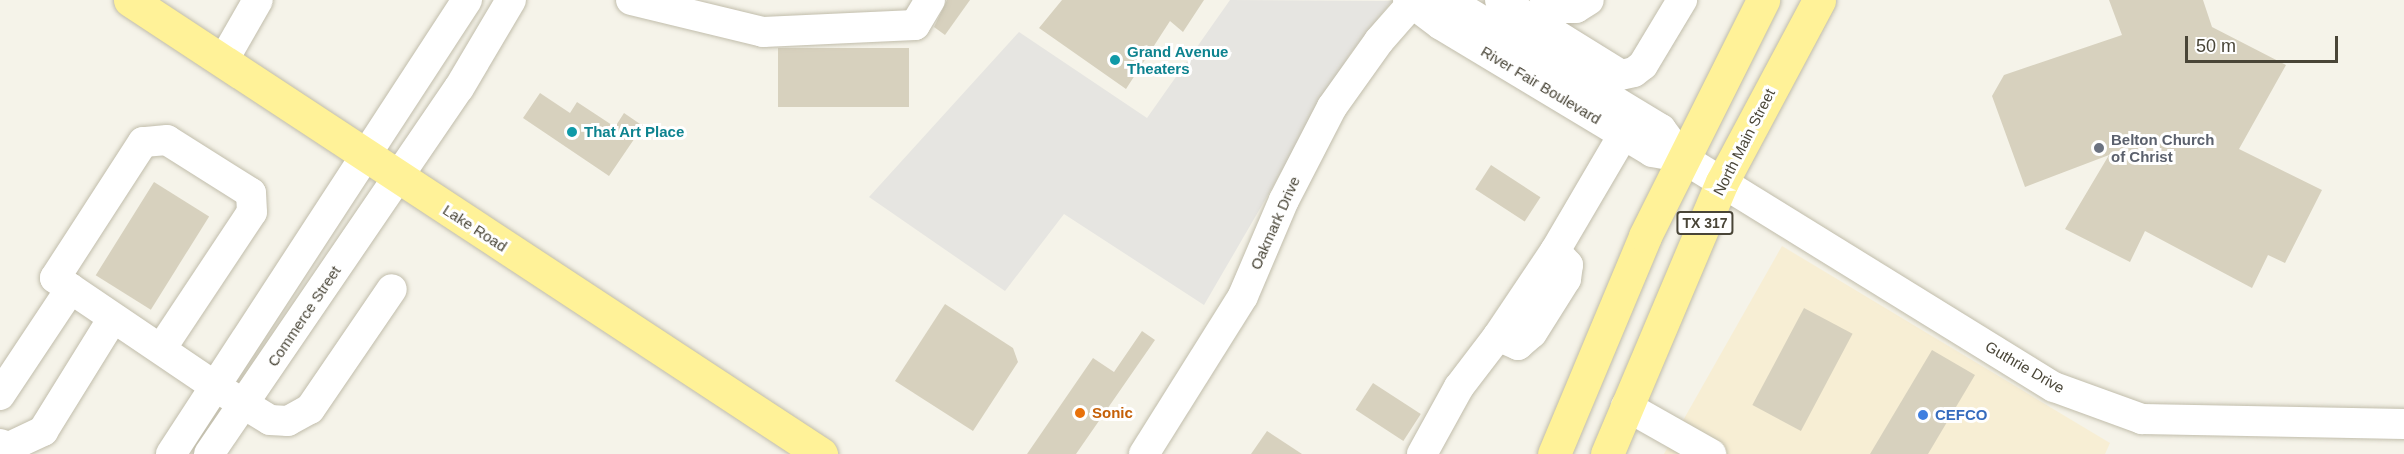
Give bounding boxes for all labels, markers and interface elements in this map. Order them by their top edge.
scale bar [2188,24,2341,62]
text: 50 m [2196,36,2236,56]
place label: Grand Avenue Theaters [1127,42,1229,77]
street label: River Fair Boulevard [1478,42,1604,128]
marker: Grand Avenue Theaters [1108,53,1122,67]
street label: North Main Street [1709,86,1779,198]
place label: That Art Place [584,123,685,141]
marker: That Art Place [565,125,579,139]
place label: Belton Church of Christ [2111,130,2214,165]
marker: Belton Church of Christ [2092,141,2106,155]
street label: Oakmark Drive [1246,174,1304,272]
street label: Lake Road [440,201,510,255]
road number: TX 317 [1675,212,1735,234]
street label: Commerce Street [264,262,344,370]
street label: Guthrie Drive [1982,337,2068,397]
place label: Sonic [1092,404,1133,422]
marker: Sonic [1073,406,1087,420]
place label: CEFCO [1935,406,1988,424]
marker: CEFCO [1916,408,1930,422]

